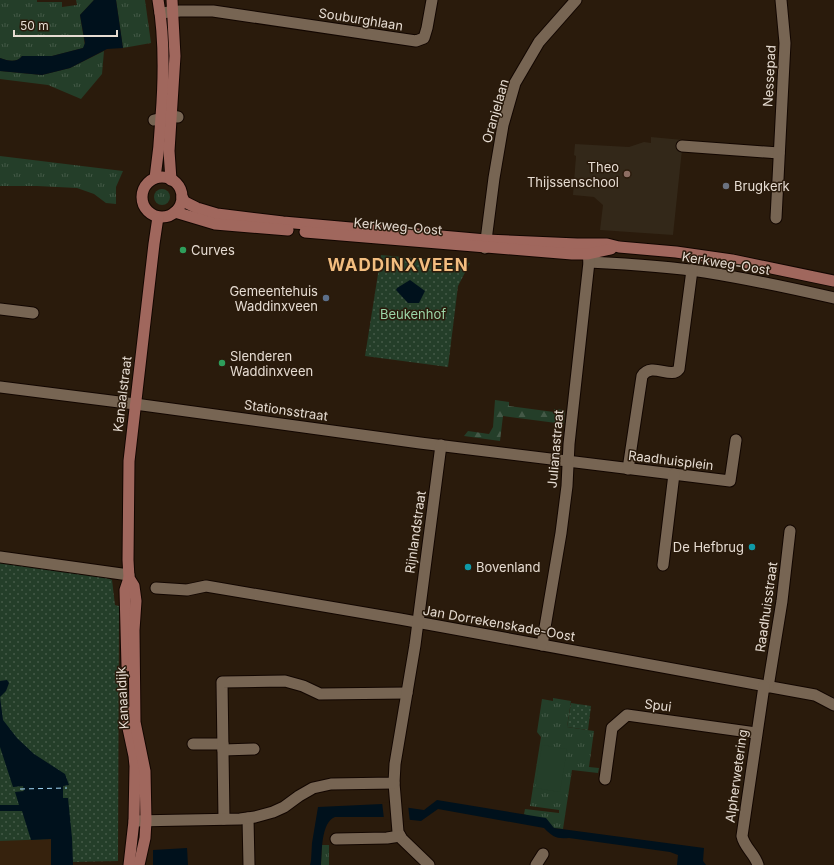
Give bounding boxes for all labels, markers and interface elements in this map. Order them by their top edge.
street label: Souburghlaan [318,4,404,34]
scale bar [14,12,117,38]
text: 50 m [20,18,49,33]
street label: Nessepad [759,45,779,107]
street label: Oranjelaan [478,77,512,145]
place label: Theo Thijssenschool [527,159,619,190]
marker: Theo Thijssenschool [622,169,632,179]
place label: Brugkerk [734,178,790,194]
marker: Brugkerk [721,181,731,191]
street label: Kerkweg-Oost [353,214,443,238]
place label: Curves [191,242,235,258]
marker: Curves [178,245,188,255]
street label: Kerkweg-Oost [681,248,771,278]
district label: WADDINXVEEN [327,255,469,275]
place label: Gemeentehuis Waddinxveen [229,283,318,314]
marker: Gemeentehuis Waddinxveen [321,293,331,303]
park label: Beukenhof [380,306,446,322]
place label: Slenderen Waddinxveen [230,348,313,379]
street label: Kanaalstraat [109,355,135,433]
marker: Slenderen Waddinxveen [217,358,227,368]
street label: Stationsstraat [243,396,329,424]
street label: Julianastraat [544,409,566,489]
street label: Raadhuisplein [627,447,715,473]
street label: Rijnlandstraat [401,490,429,574]
place label: De Hefbrug [673,539,744,555]
marker: De Hefbrug [747,542,757,552]
place label: Bovenland [476,559,540,575]
street label: Raadhuisstraat [752,561,780,653]
marker: Bovenland [463,562,473,572]
street label: Jan Dorrekenskade-Oost [422,602,576,644]
street label: Kanaaldijk [112,666,132,730]
street label: Spui [644,695,672,715]
street label: Alpherwetering [722,728,750,824]

